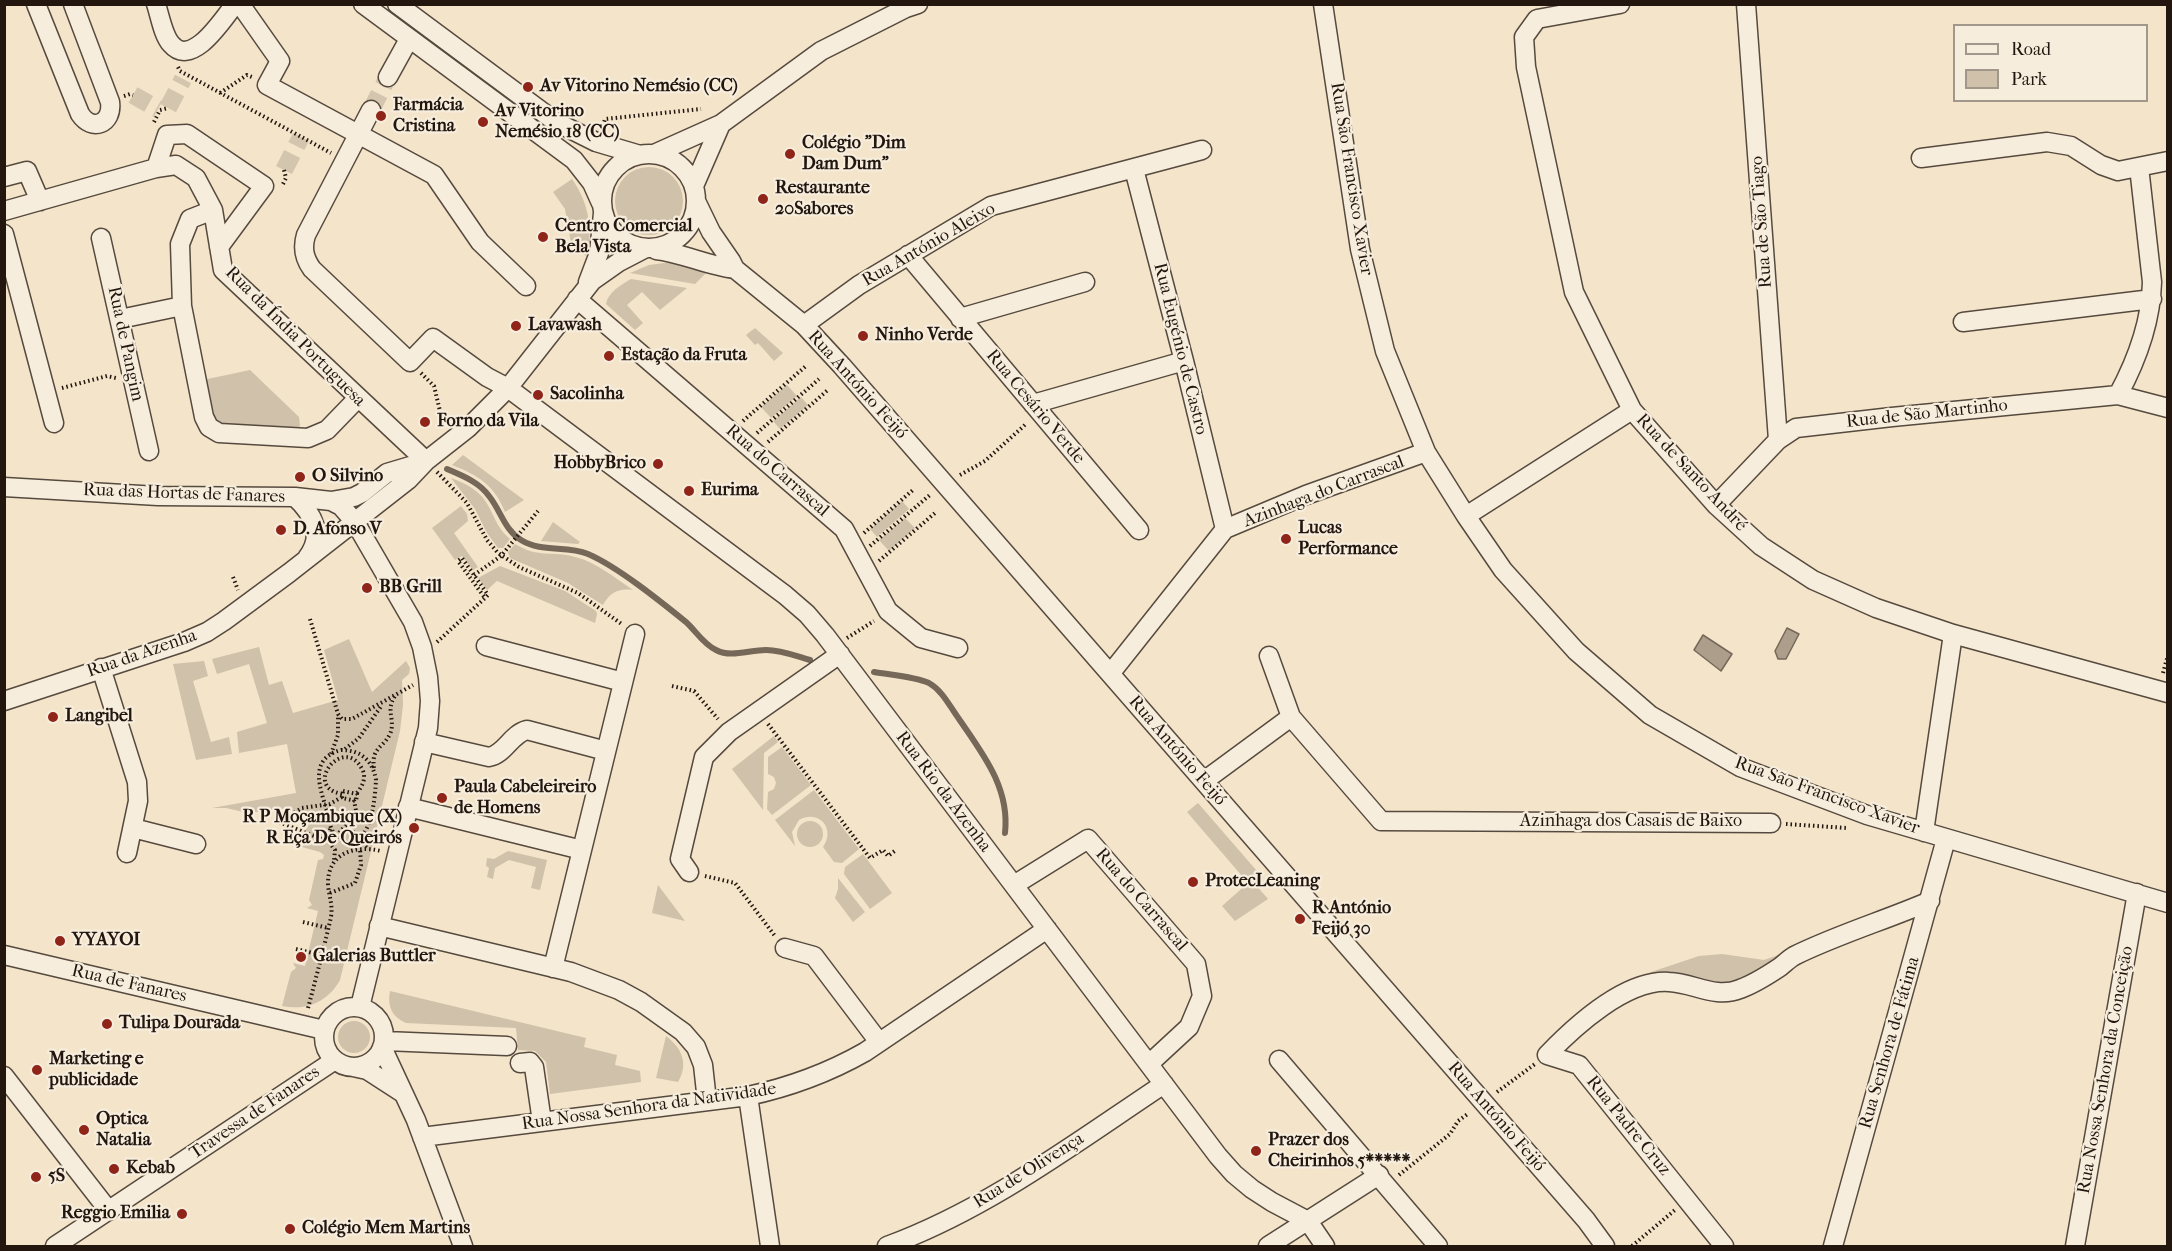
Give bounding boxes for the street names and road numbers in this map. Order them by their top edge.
street label: Rua São Francisco Xavier [1325,81,1377,277]
street label: Rua de São Tiago [1747,155,1777,289]
street label: Rua António Aleixo [859,198,999,292]
street label: Rua Eugénio de Castro [1148,261,1212,437]
street label: Rua da Índia Portuguesa [220,262,370,412]
street label: Rua de Pangim [102,284,148,404]
street label: Rua António Feijó [803,326,911,444]
street label: Rua Cesário Verde [981,345,1089,469]
street label: Rua de São Martinho [1845,395,2009,433]
street label: Rua de Santo André [1631,410,1751,536]
street label: Rua do Carrascal [721,420,833,522]
street label: Azinhaga do Carrascal [1241,451,1407,533]
street label: Rua das Hortas de Fanares [83,480,285,508]
street label: Rua da Azenha [84,625,200,683]
street label: Rua António Feijó [1123,692,1231,810]
street label: Rua Rio da Azenha [891,727,995,857]
street label: Rua São Francisco Xavier [1732,752,1922,840]
street label: Azinhaga dos Casais de Baixo [1520,811,1742,833]
street label: Rua do Carrascal [1090,844,1192,956]
street label: Rua Nossa Senhora da Conceição [2074,944,2138,1196]
street label: Rua Senhora de Fátima [1855,954,1925,1132]
street label: Rua de Fanares [69,960,189,1008]
street label: Rua António Feijó [1442,1058,1550,1176]
street label: Travessa de Fanares [186,1062,324,1164]
street label: Rua Padre Cruz [1581,1072,1675,1180]
street label: Rua Nossa Senhora da Natividade [520,1078,778,1136]
street label: Rua de Olivença [970,1128,1088,1214]

